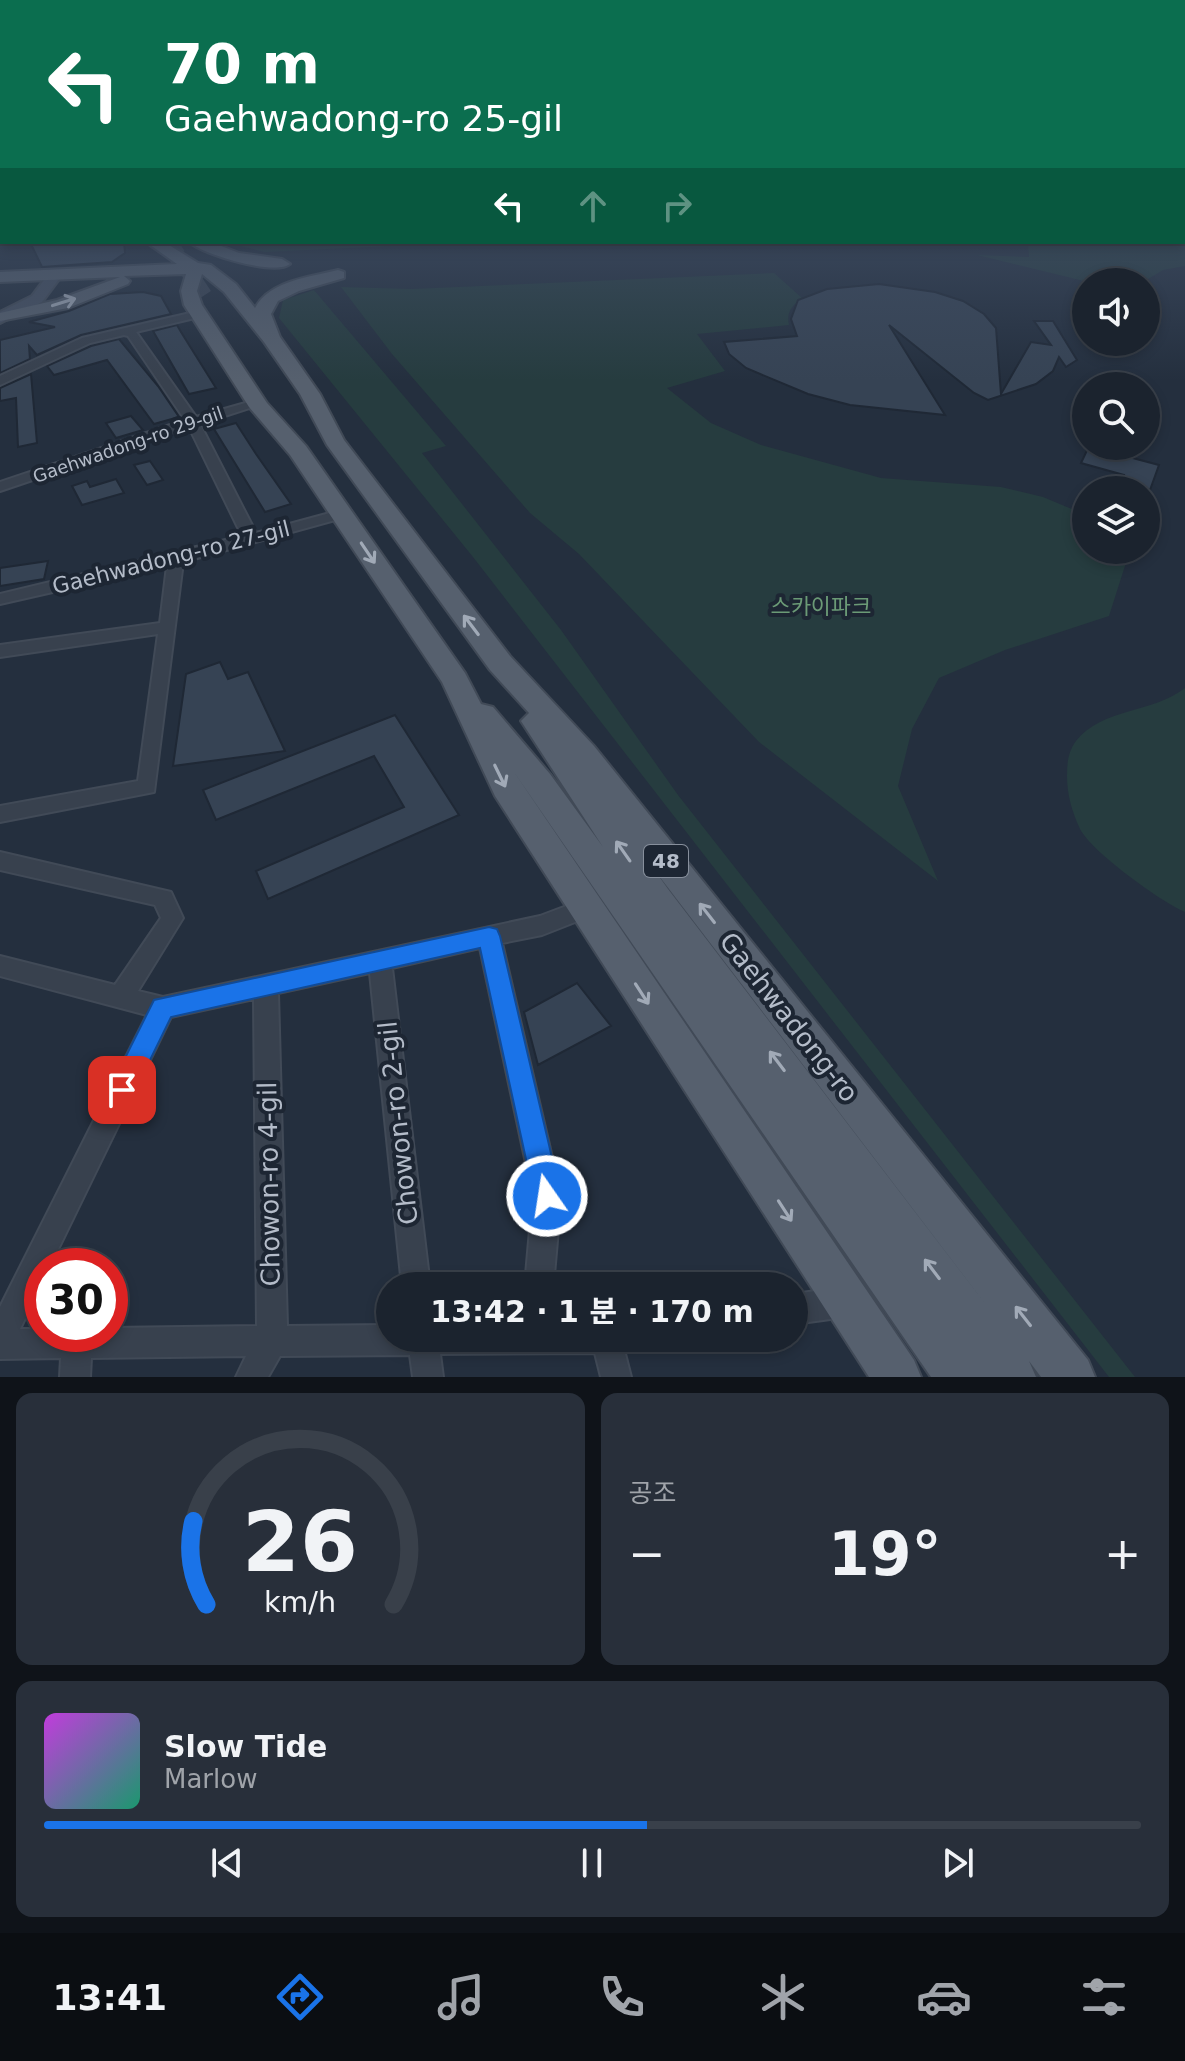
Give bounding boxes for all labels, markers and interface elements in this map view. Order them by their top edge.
text: 70 m [164,31,320,96]
icon: left [32,32,136,136]
text: Gaehwadong-ro 25-gil [164,98,563,139]
icon: left [487,184,531,228]
icon: ahead [571,184,615,228]
icon: right [655,184,699,228]
map controls [1072,268,1160,564]
button: sound [1072,268,1160,356]
one-way arrow [50,294,76,309]
button: search [1072,372,1160,460]
street label: Gaehwadong-ro 29-gil [30,402,226,487]
button: layers [1072,476,1160,564]
street label: Gaehwadong-ro 27-gil [50,516,292,599]
one-way arrow [360,542,376,564]
park label: 스카이파크 [770,594,872,619]
one-way arrow [463,615,480,637]
one-way arrow [493,763,509,787]
one-way arrow [615,841,632,862]
road number: 48 [644,845,688,877]
one-way arrow [698,903,716,924]
street label: Gaehwadong-ro [714,926,864,1108]
one-way arrow [634,982,650,1004]
street label: Chowon-ro 2-gil [372,1020,424,1226]
one-way arrow [768,1050,785,1072]
pin [88,1056,156,1124]
icon: arrive [100,1068,144,1112]
street label: Chowon-ro 4-gil [252,1081,286,1287]
position arrow [505,1154,589,1238]
one-way arrow [777,1199,793,1222]
speed limit sign: 30 [24,1248,128,1352]
one-way arrow [923,1259,940,1281]
text: 13:42 · 1 분 · 170 m [430,1294,754,1329]
one-way arrow [1014,1306,1032,1327]
text: 공조 [629,1478,676,1508]
text: 26 [242,1494,358,1591]
text: 19° [828,1519,942,1589]
text: − [629,1528,665,1579]
text: + [1104,1528,1141,1579]
text: km/h [264,1585,336,1619]
text: Slow Tide [164,1729,327,1764]
text: Marlow [164,1764,257,1794]
icon: previous [205,1841,249,1885]
icon: pause [570,1841,614,1885]
icon: next [936,1841,980,1885]
icon: directions [272,1969,328,2025]
icon: music [433,1969,489,2025]
icon: phone [594,1969,650,2025]
icon: climate [755,1969,811,2025]
icon: car [916,1969,972,2025]
icon: filters [1076,1969,1132,2025]
text: 13:41 [52,1977,167,2018]

